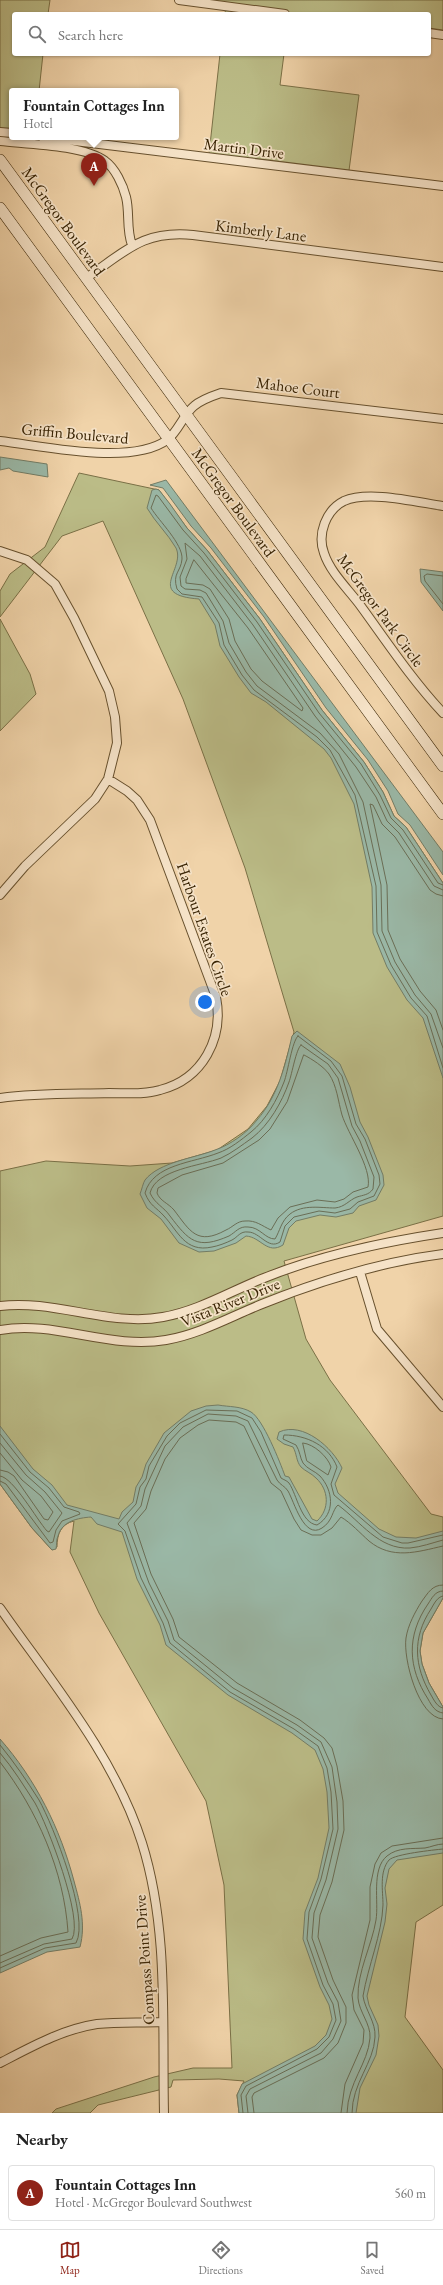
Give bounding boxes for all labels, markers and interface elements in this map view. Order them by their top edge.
search box [12,12,431,56]
icon: search [26,23,48,45]
text: Search here [58,25,123,44]
popup [9,88,179,140]
text: Fountain Cottages Inn [23,96,165,115]
text: Hotel [23,115,53,132]
street label: Martin Drive [203,133,285,164]
pin: A [81,153,107,186]
street label: McGregor Boulevard [17,163,111,281]
street label: Kimberly Lane [214,214,308,246]
street label: Mahoe Court [255,372,341,403]
street label: Griffin Boulevard [21,418,130,449]
street label: McGregor Boulevard [187,444,281,562]
street label: McGregor Park Circle [332,550,429,671]
street label: Harbour Estates Circle [172,859,237,999]
your location [195,992,215,1012]
street label: Vista River Drive [178,1273,283,1332]
street label: Compass Point Drive [129,1894,160,2026]
text: Nearby [16,2128,68,2150]
text: Fountain Cottages Inn [55,2175,196,2194]
text: A [25,2185,35,2202]
text: 560 m [395,2185,426,2202]
text: Hotel · McGregor Boulevard Southwest [55,2194,252,2211]
tab: Map [59,2239,81,2277]
tab: Directions [199,2239,243,2277]
tab: Saved [361,2239,384,2277]

